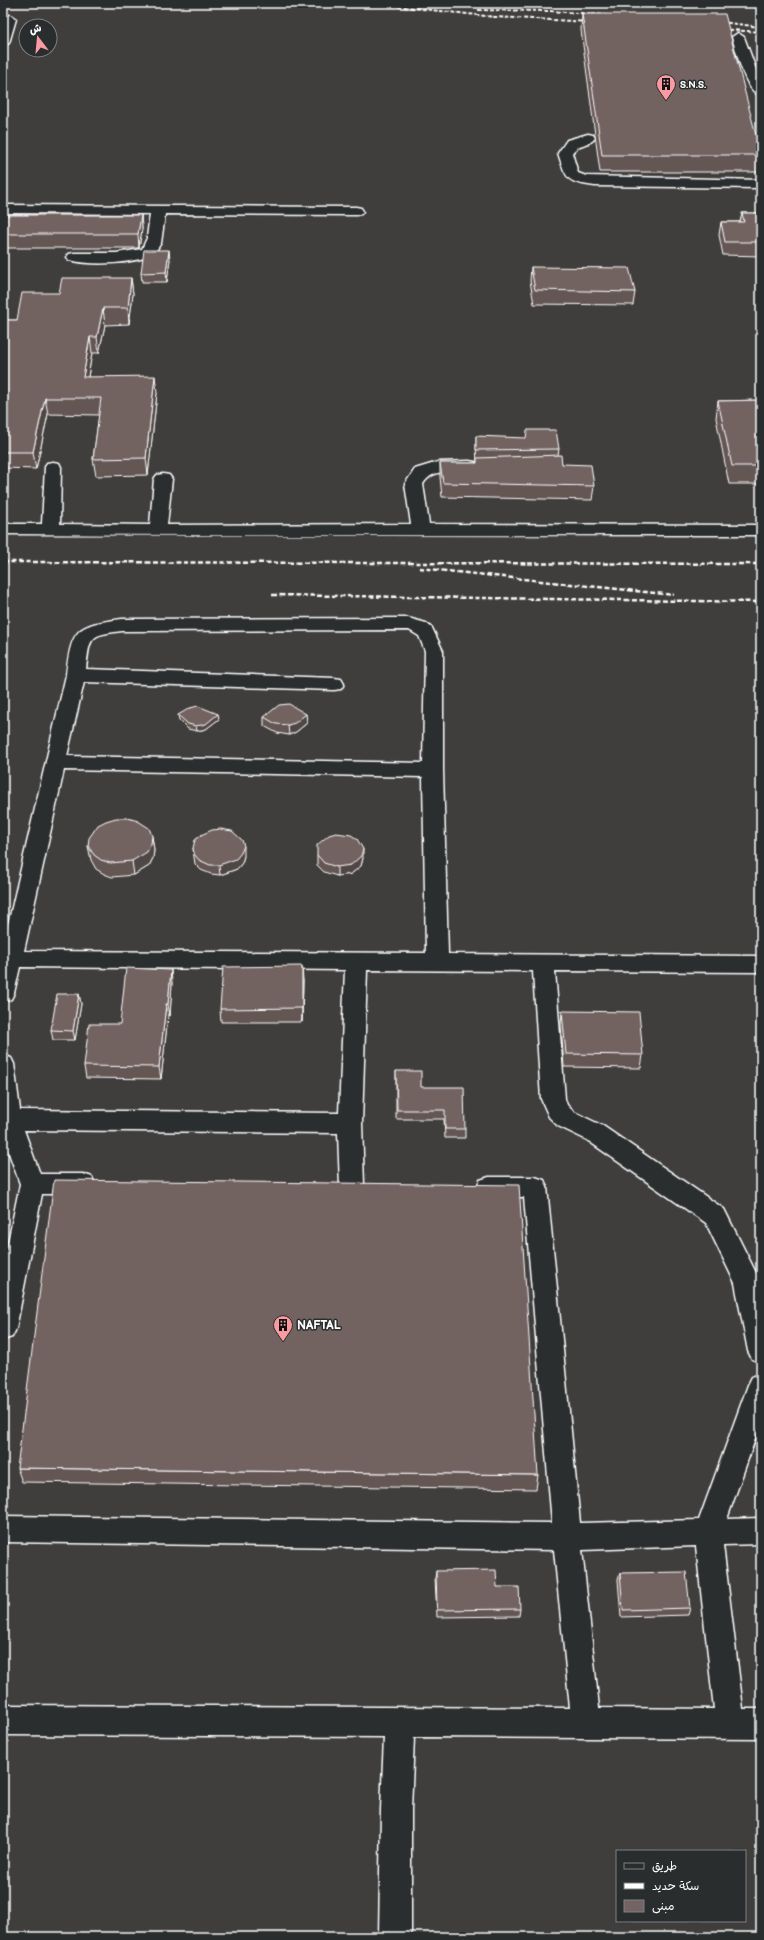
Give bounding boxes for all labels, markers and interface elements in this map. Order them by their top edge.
north arrow [18,18,58,58]
text: ش [28,21,43,37]
building icon: S.N.S. [655,73,677,101]
place label: S.N.S. [680,79,706,91]
building icon: NAFTAL [272,1314,294,1342]
place label: NAFTAL [297,1318,341,1333]
legend [616,1850,746,1922]
text: طريق [652,1859,677,1874]
text: سكة حديد [652,1879,699,1894]
text: مبنى [652,1899,675,1914]

